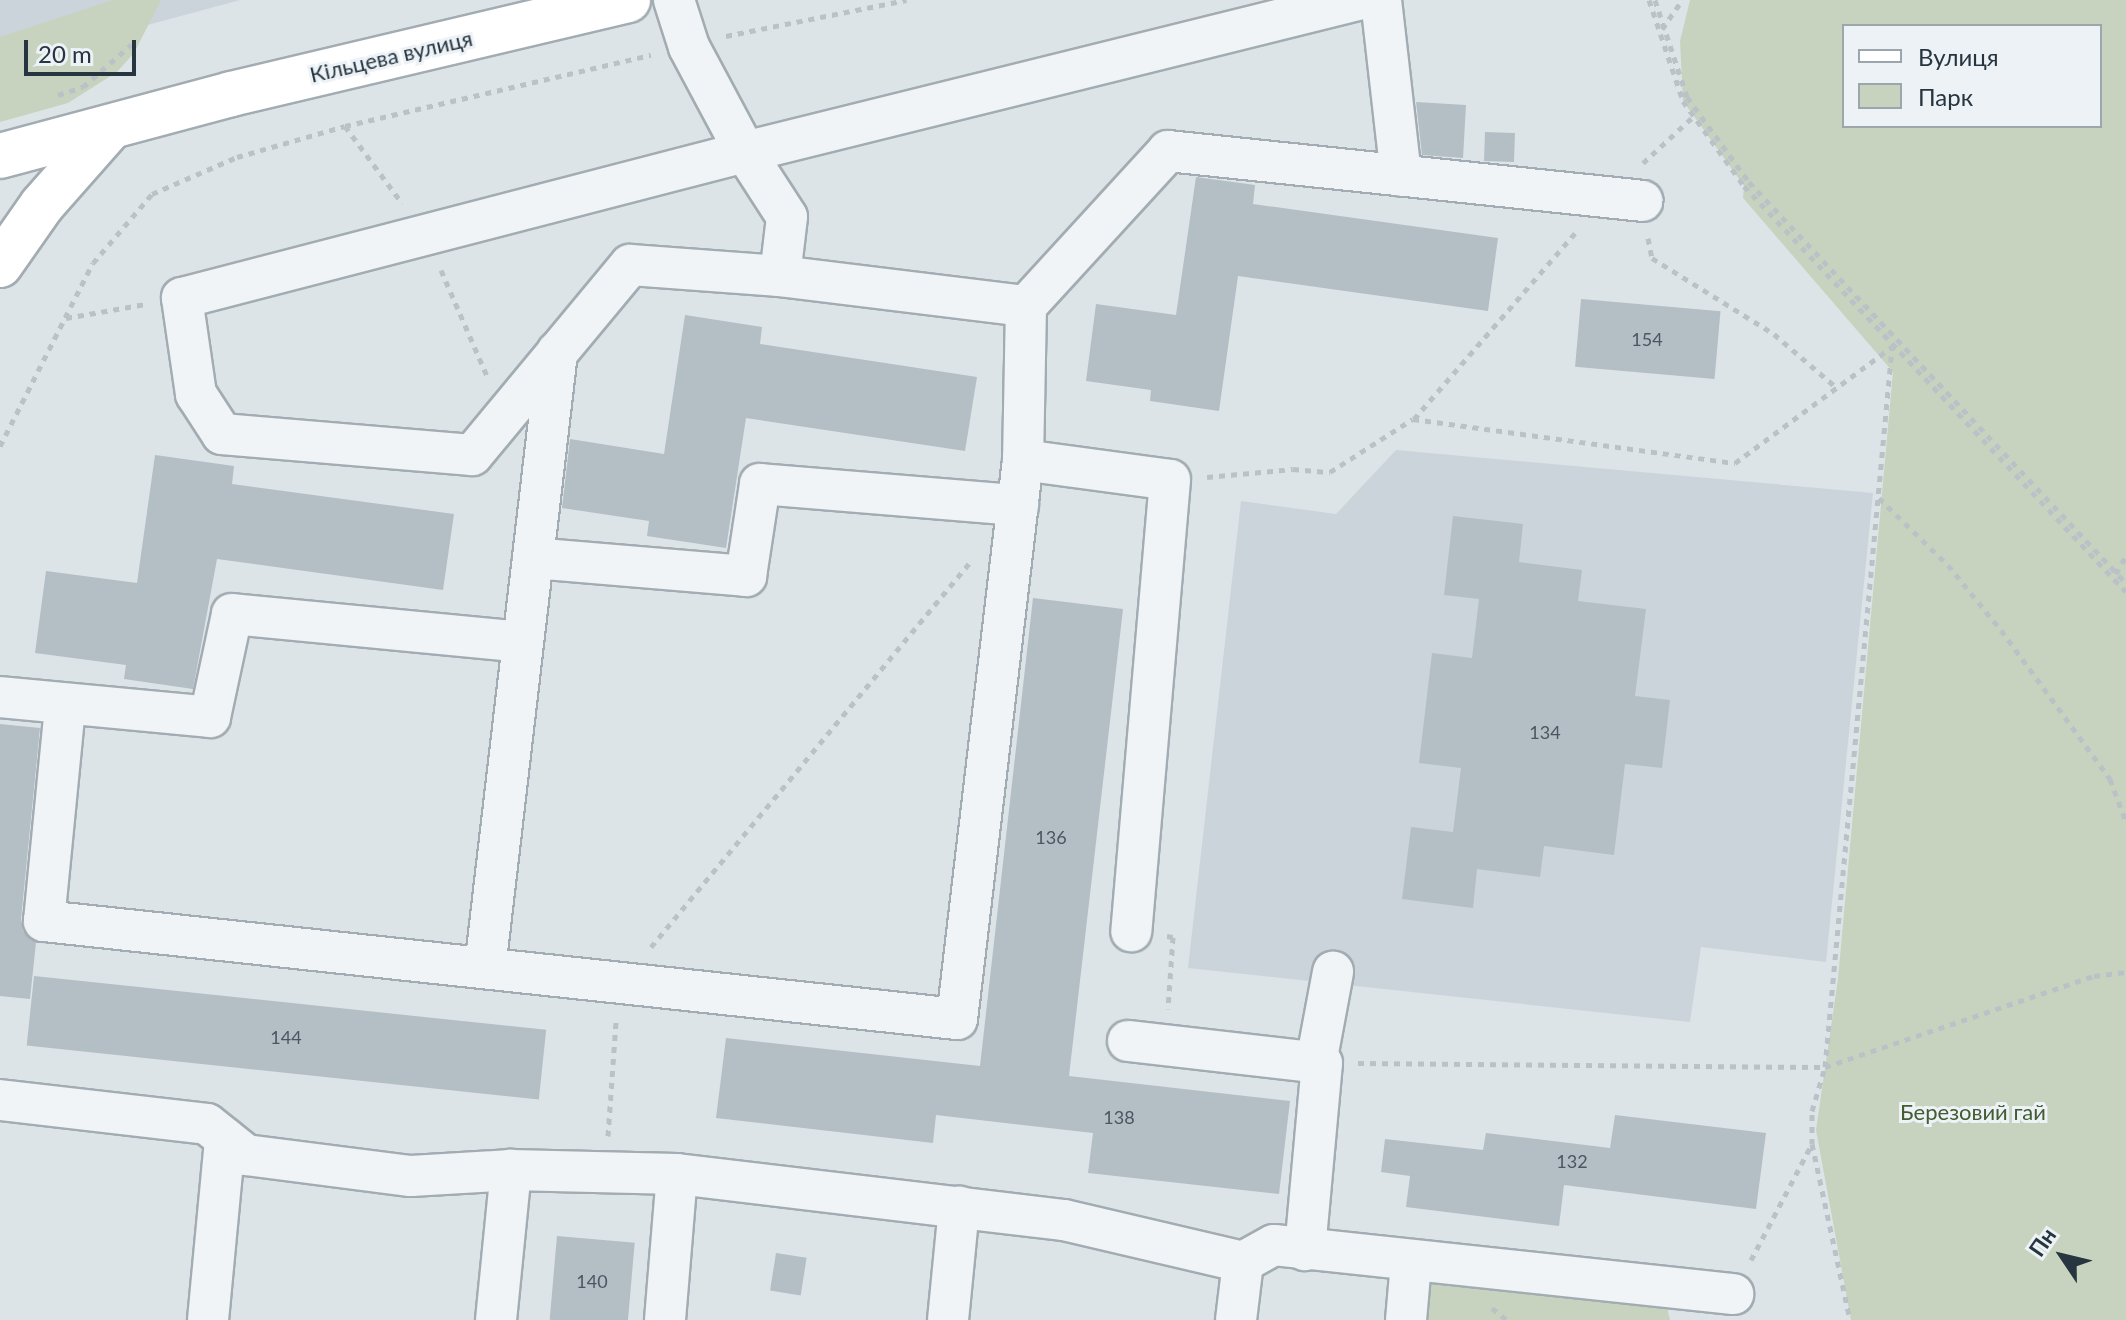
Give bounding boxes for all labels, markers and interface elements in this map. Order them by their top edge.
scale bar [28,24,140,74]
street label: Кільцева вулиця [307,24,475,88]
legend [1842,24,2102,128]
text: 20 m [38,39,92,68]
text: Вулиця [1918,42,1999,71]
text: Парк [1918,82,1973,111]
house number: 154 [1631,328,1663,350]
house number: 134 [1529,721,1561,743]
house number: 136 [1035,826,1067,848]
house number: 144 [270,1026,302,1048]
park label: Березовий гай [1900,1099,2046,1125]
house number: 138 [1103,1106,1135,1128]
house number: 132 [1556,1150,1588,1172]
north arrow [2022,1216,2102,1296]
text: Пн [2023,1222,2061,1261]
house number: 140 [576,1270,608,1292]

